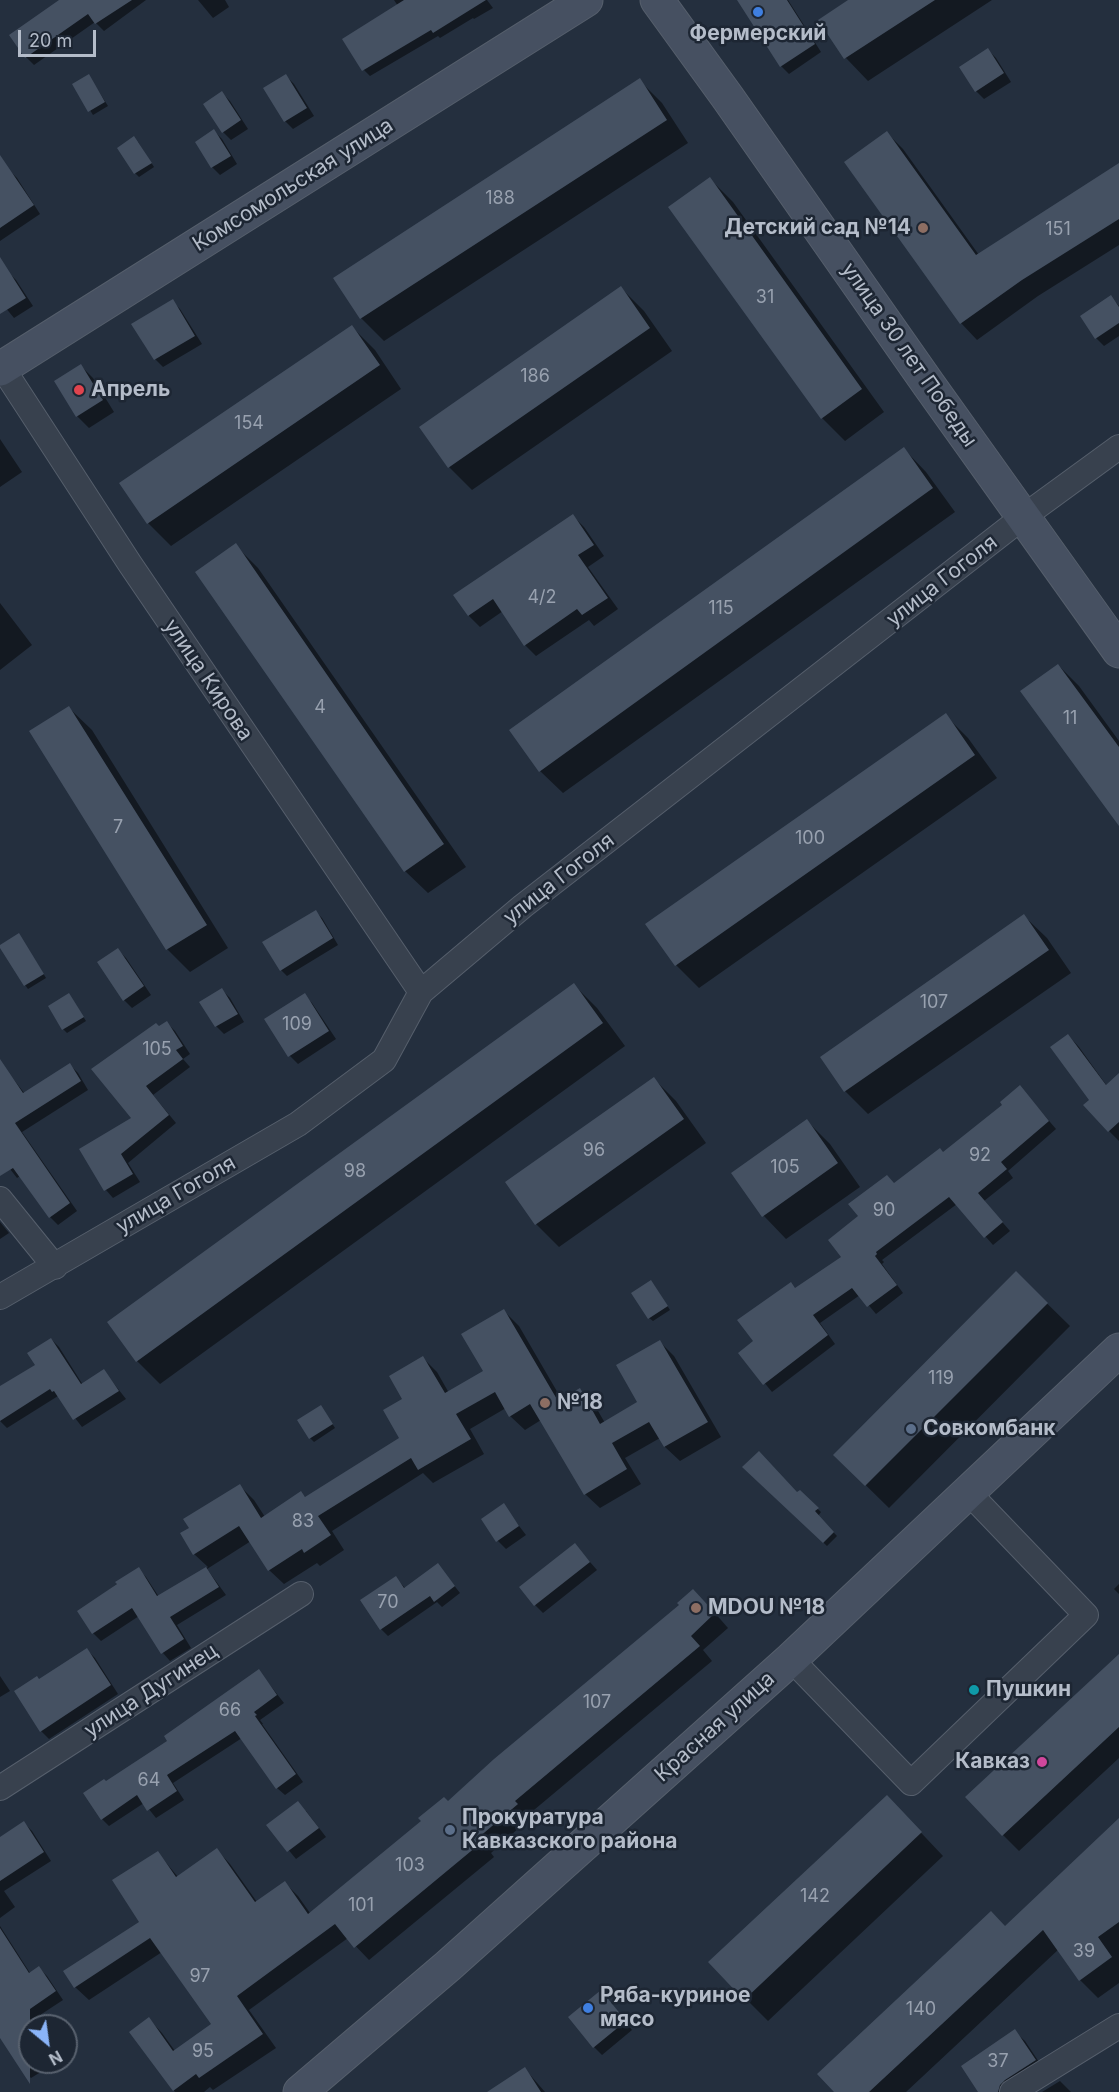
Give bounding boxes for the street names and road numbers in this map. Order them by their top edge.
street label: Комсомольская улица [188,113,398,257]
street label: улица 30 лет Победы [836,258,982,452]
street label: улица Гоголя [882,530,1002,632]
street label: улица Кирова [158,614,258,746]
street label: улица Гоголя [499,828,619,930]
street label: улица Гоголя [112,1151,240,1239]
street label: улица Дугинец [80,1639,222,1743]
street label: Красная улица [650,1667,780,1787]

